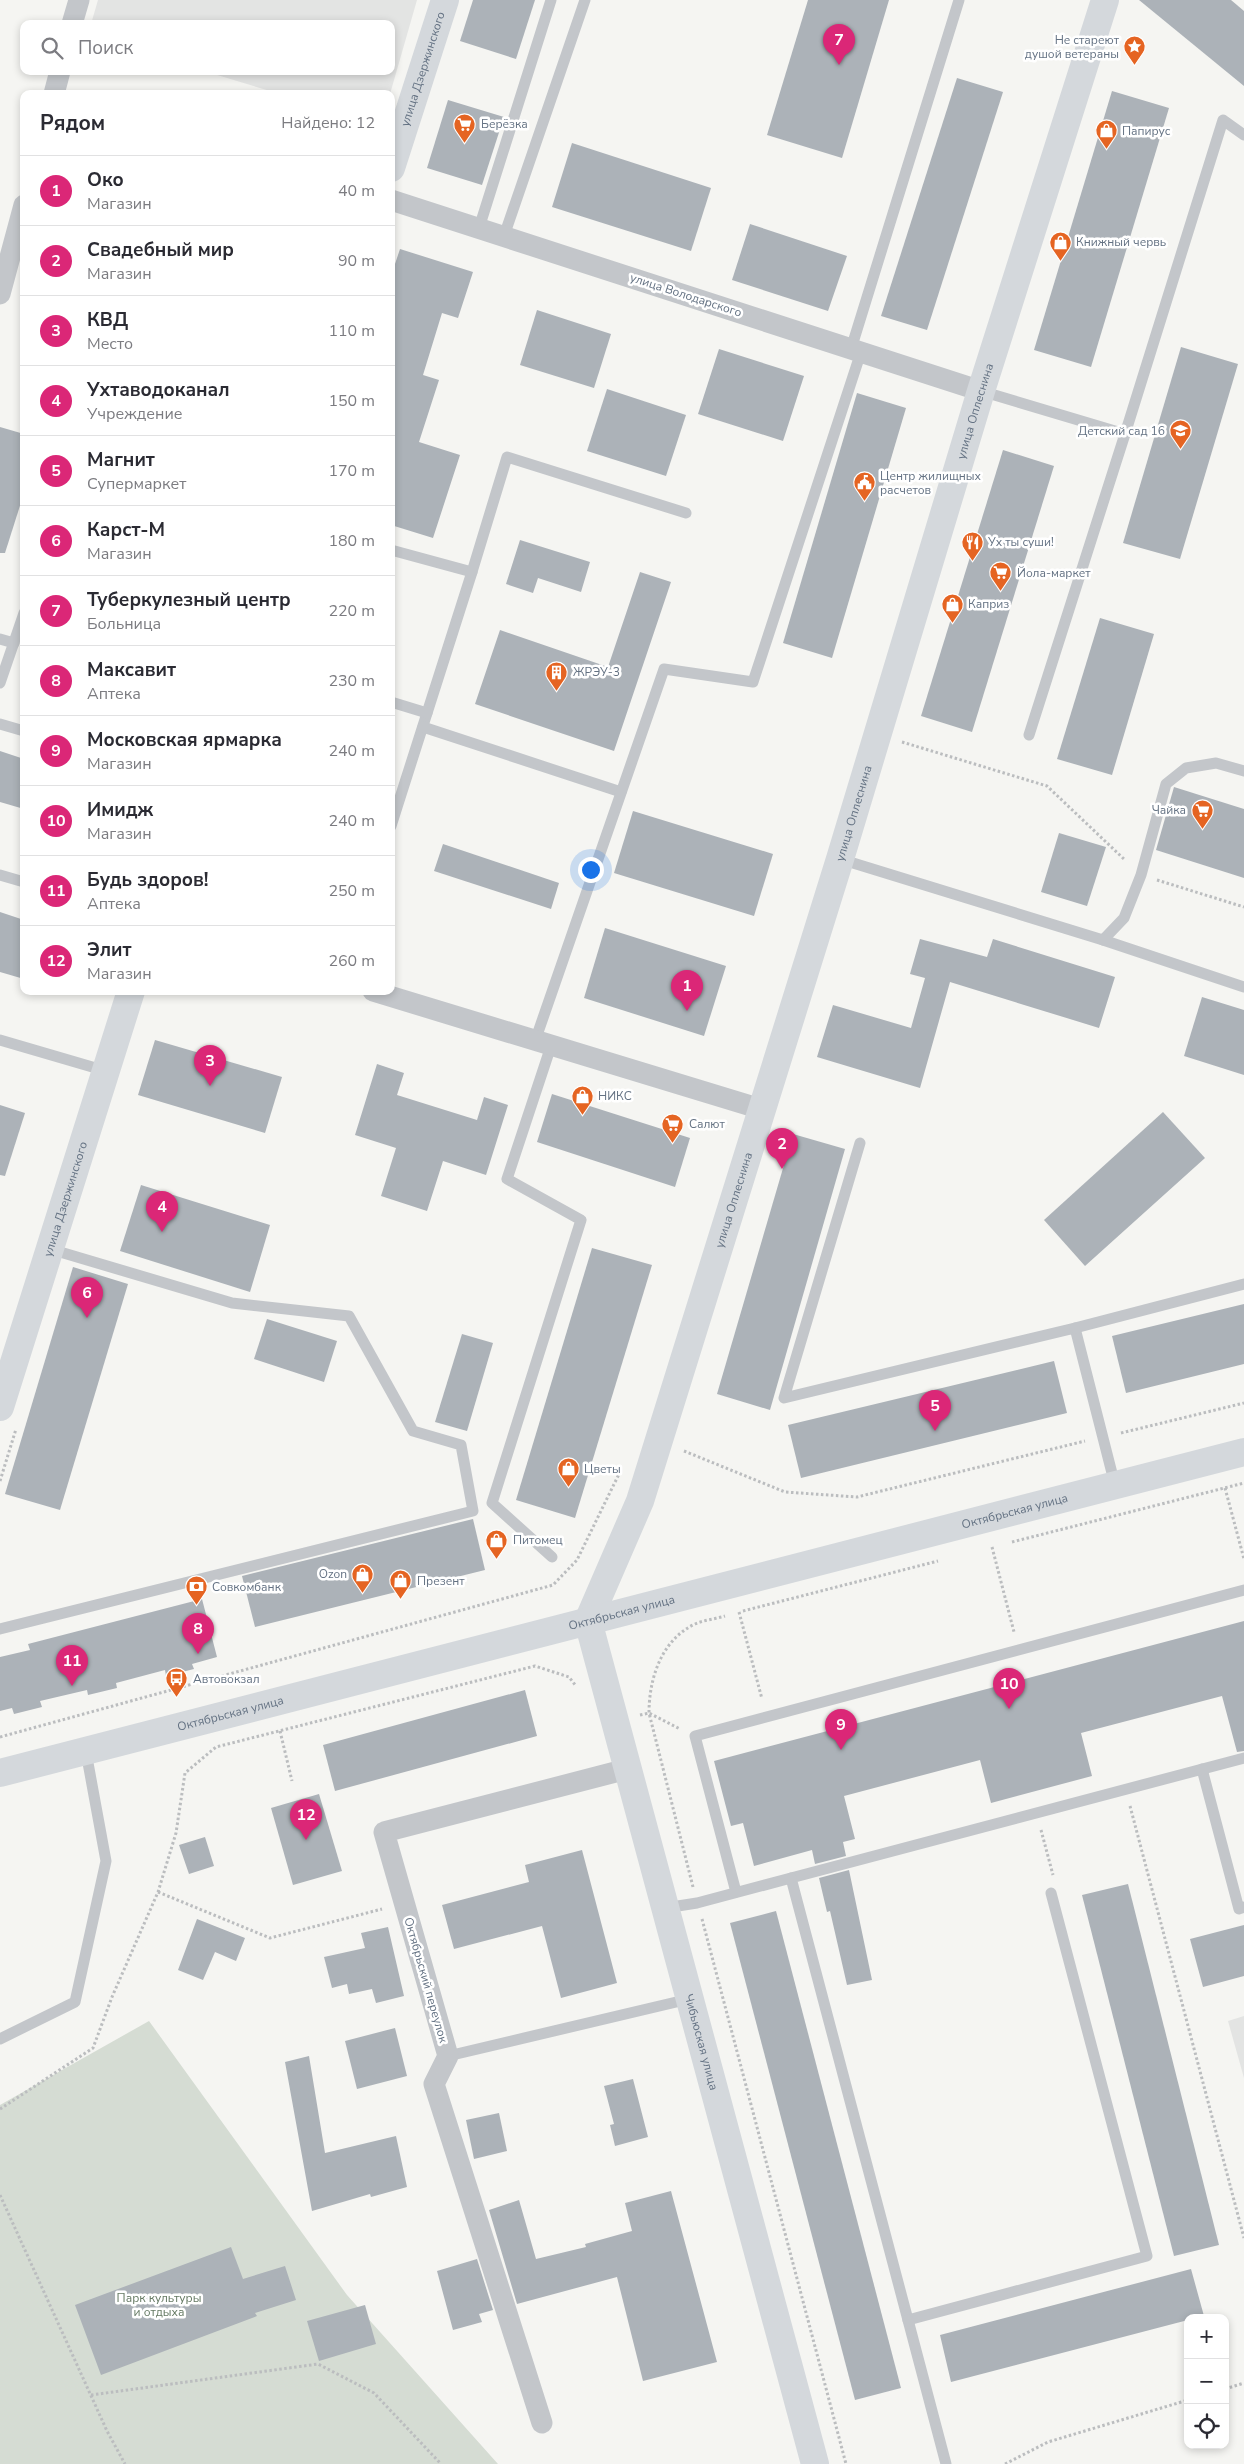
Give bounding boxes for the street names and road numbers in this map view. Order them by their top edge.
street label: улица Дзержинского [397,9,449,128]
street label: улица Володарского [628,269,744,321]
street label: улица Оплеснина [953,361,997,461]
street label: улица Оплеснина [832,763,876,863]
street label: улица Дзержинского [40,1139,91,1259]
street label: улица Оплеснина [711,1150,756,1250]
street label: Октябрьская улица [960,1490,1070,1533]
street label: Октябрьская улица [567,1591,677,1634]
street label: Октябрьская улица [176,1692,285,1735]
street label: Октябрьский переулок [400,1915,452,2045]
street label: Чибьюская улица [681,1992,722,2092]

